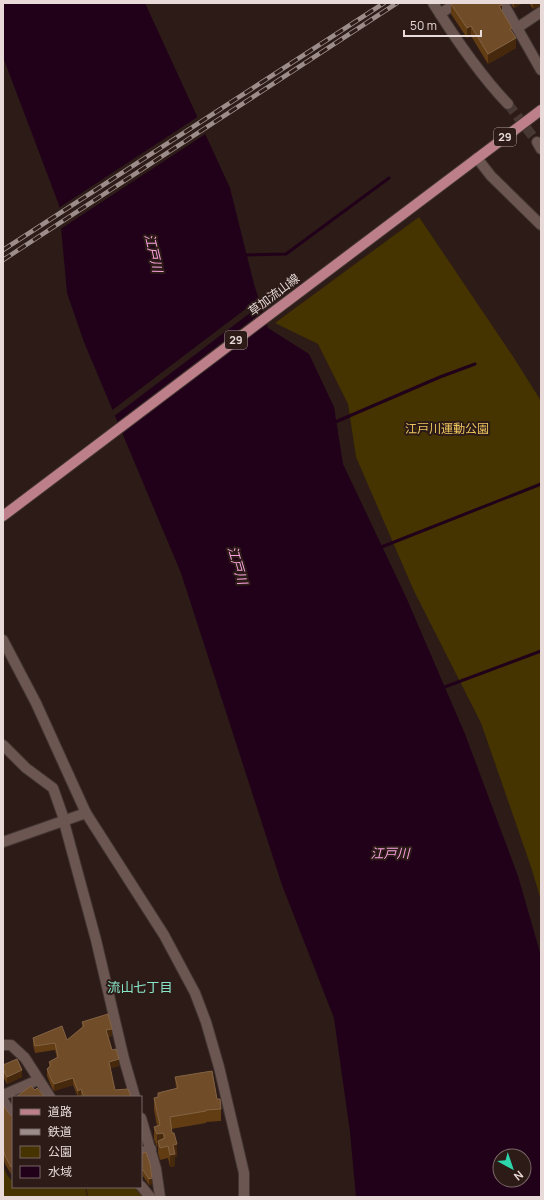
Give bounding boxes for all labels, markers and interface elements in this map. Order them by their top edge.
scale bar [404,12,481,38]
text: 50 m [410,17,437,34]
road number: 29 [494,128,516,146]
water label: 江戸川 [141,232,168,276]
street label: 草加流山線 [245,270,303,319]
road number: 29 [225,331,247,349]
park label: 江戸川運動公園 [405,420,489,437]
water label: 江戸川 [224,544,253,588]
water label: 江戸川 [370,844,411,862]
district label: 流山七丁目 [107,978,173,996]
legend [12,1096,142,1188]
text: 道路 [48,1103,72,1120]
text: 鉄道 [48,1123,72,1140]
text: 公園 [48,1143,72,1160]
north arrow [492,1148,532,1188]
text: 水域 [48,1163,72,1180]
text: N [511,1168,527,1184]

